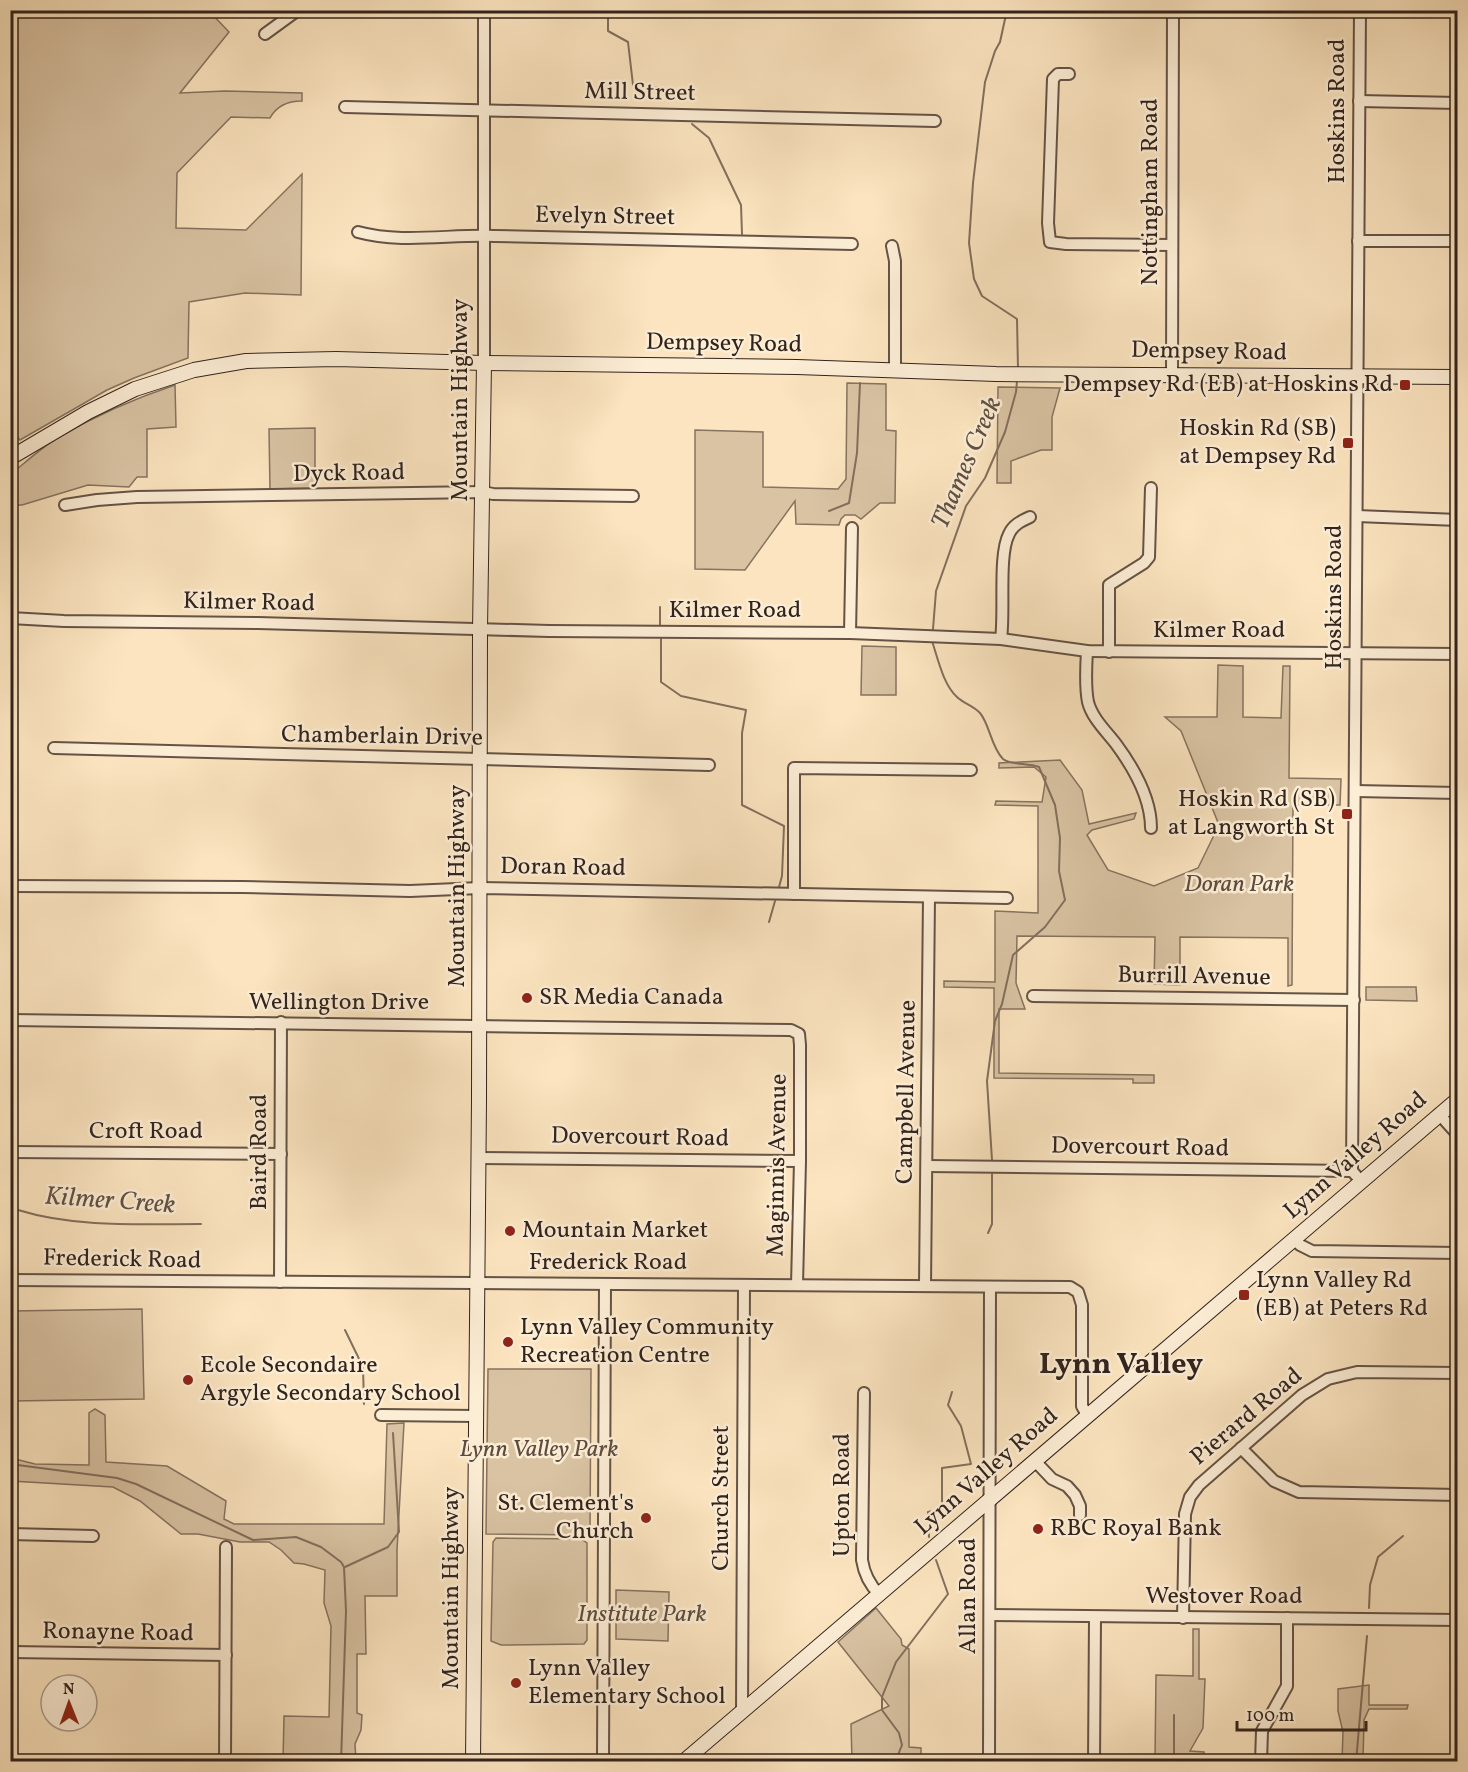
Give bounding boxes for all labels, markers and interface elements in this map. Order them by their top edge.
street label: Hoskins Road [1321,38,1355,184]
street label: Mill Street [584,75,696,111]
street label: Nottingham Road [1134,98,1168,286]
street label: Evelyn Street [534,199,676,235]
street label: Mountain Highway [444,299,478,501]
street label: Dempsey Road [645,326,803,362]
street label: Dempsey Road [1130,334,1288,370]
place label: Dempsey Rd (EB) at Hoskins Rd [1063,368,1393,402]
marker: Dempsey Rd (EB) at Hoskins Rd [1398,378,1412,392]
water label: Thames Creek [923,391,1011,535]
place label: Hoskin Rd (SB) at Dempsey Rd [1179,412,1336,474]
marker: Hoskin Rd (SB) at Dempsey Rd [1341,436,1355,450]
street label: Dyck Road [292,456,406,492]
street label: Hoskins Road [1318,524,1352,670]
street label: Kilmer Road [183,585,315,621]
street label: Kilmer Road [669,594,801,628]
street label: Kilmer Road [1153,614,1285,648]
street label: Chamberlain Drive [281,718,483,756]
place label: Hoskin Rd (SB) at Langworth St [1168,783,1335,845]
street label: Mountain Highway [441,785,475,987]
marker: Hoskin Rd (SB) at Langworth St [1340,807,1354,821]
street label: Doran Road [500,850,626,886]
park label: Doran Park [1184,868,1294,902]
street label: Burrill Avenue [1117,959,1271,995]
place label: SR Media Canada [539,981,724,1015]
street label: Wellington Drive [249,986,429,1020]
marker: SR Media Canada [520,991,534,1005]
street label: Campbell Avenue [888,999,926,1185]
street label: Maginnis Avenue [759,1073,797,1257]
street label: Lynn Valley Road [1277,1084,1435,1228]
street label: Baird Road [243,1094,277,1210]
street label: Croft Road [89,1115,203,1149]
street label: Dovercourt Road [551,1119,729,1157]
street label: Dovercourt Road [1051,1129,1229,1167]
water label: Kilmer Creek [43,1178,177,1224]
place label: Mountain Market [522,1214,708,1248]
marker: Mountain Market [503,1224,517,1238]
street label: Frederick Road [42,1242,202,1278]
street label: Frederick Road [529,1246,687,1280]
place label: Lynn Valley Rd (EB) at Peters Rd [1256,1264,1428,1326]
marker: Lynn Valley Rd (EB) at Peters Rd [1237,1288,1251,1302]
place label: Lynn Valley Community Recreation Centre [520,1311,774,1373]
marker: Lynn Valley Community Recreation Centre [501,1335,515,1349]
district label: Lynn Valley [1039,1344,1203,1386]
place label: Ecole Secondaire Argyle Secondary School [200,1349,461,1411]
street label: Pierard Road [1184,1360,1310,1474]
marker: Ecole Secondaire Argyle Secondary School [181,1373,195,1387]
street label: Lynn Valley Road [908,1400,1066,1544]
street label: Church Street [705,1425,739,1571]
park label: Lynn Valley Park [460,1433,618,1467]
street label: Upton Road [826,1433,860,1557]
street label: Mountain Highway [435,1487,469,1689]
place label: St. Clement's Church [497,1487,634,1549]
marker: St. Clement's Church [639,1511,653,1525]
place label: RBC Royal Bank [1050,1512,1222,1546]
marker: RBC Royal Bank [1031,1522,1045,1536]
street label: Allan Road [952,1538,986,1654]
street label: Westover Road [1145,1580,1303,1614]
park label: Institute Park [577,1598,707,1632]
street label: Ronayne Road [42,1615,194,1651]
place label: Lynn Valley Elementary School [528,1652,726,1714]
north arrow [39,1673,99,1733]
marker: Lynn Valley Elementary School [509,1676,523,1690]
text: N [63,1679,75,1701]
scale bar [1237,1694,1366,1732]
text: 100 m [1246,1704,1295,1729]

